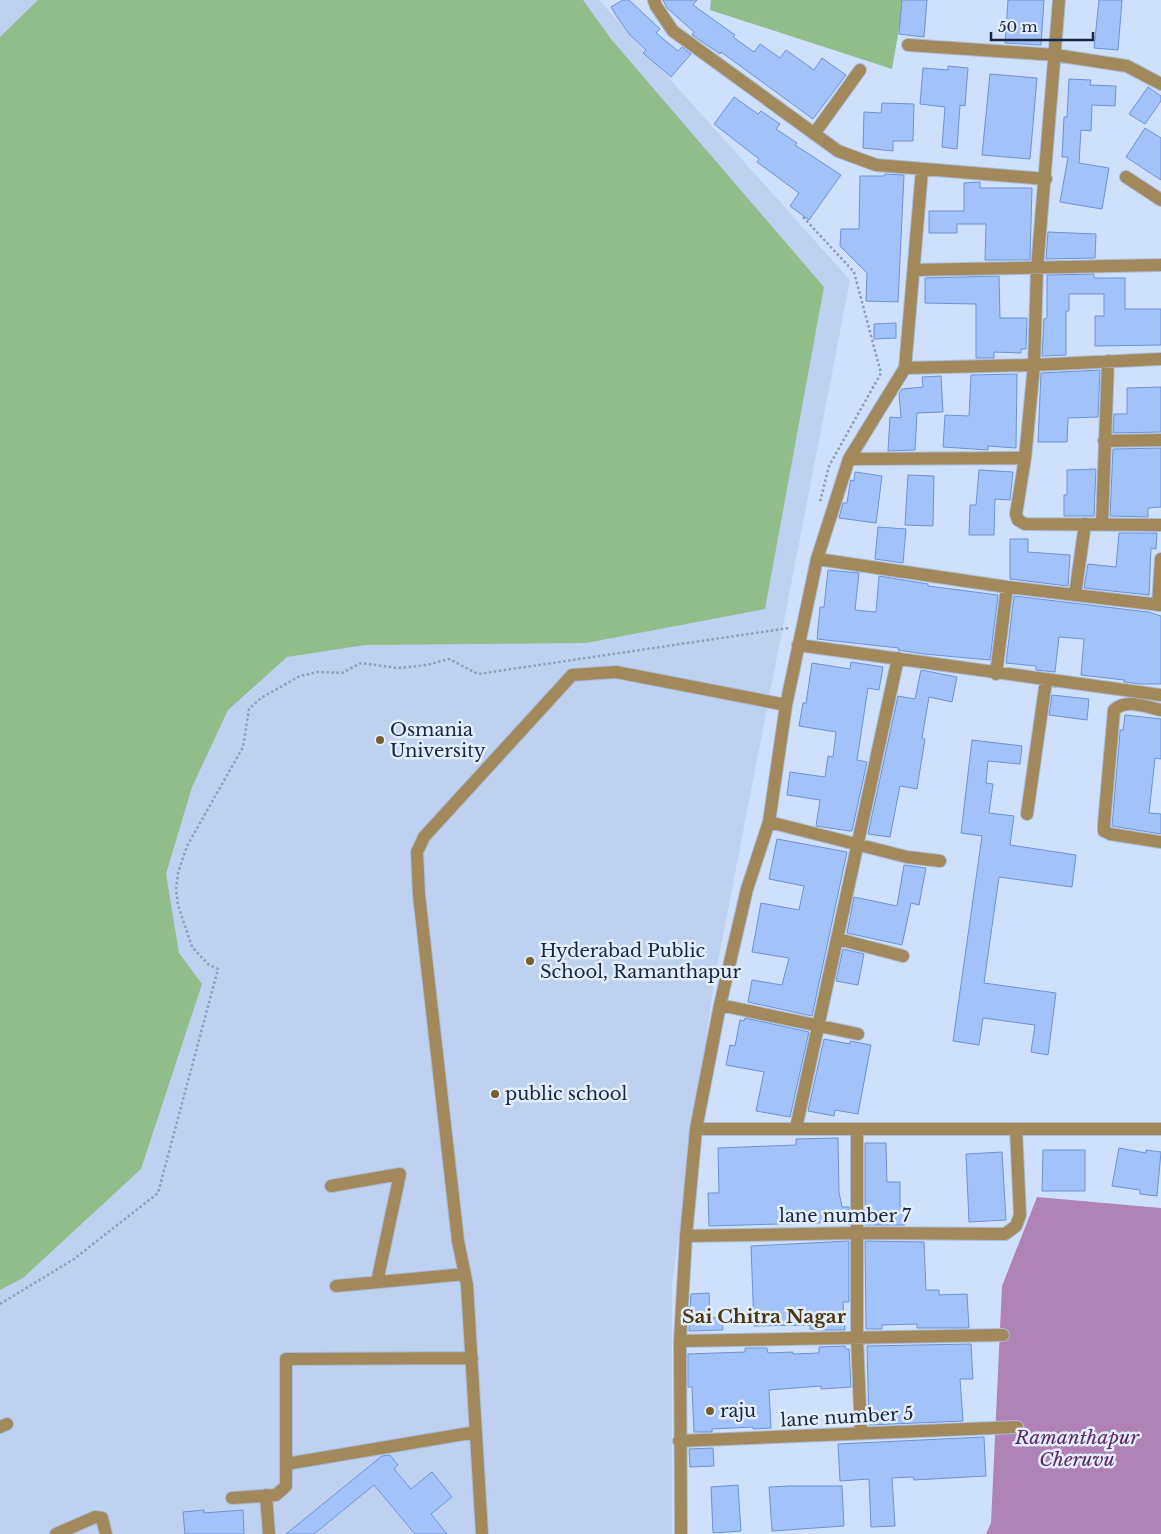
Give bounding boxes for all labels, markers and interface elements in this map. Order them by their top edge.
scale bar [991,10,1094,42]
text: 50 m [998,17,1038,36]
place label: Osmania University [390,719,486,762]
marker: Osmania University [374,734,386,746]
place label: Hyderabad Public School, Ramanthapur [540,940,741,983]
marker: Hyderabad Public School, Ramanthapur [524,955,536,967]
place label: public school [505,1083,628,1105]
marker: public school [489,1088,501,1100]
street label: lane number 7 [779,1205,912,1227]
district label: Sai Chitra Nagar [682,1305,847,1328]
place label: raju [720,1400,756,1422]
street label: lane number 5 [780,1403,914,1431]
marker: raju [704,1405,716,1417]
water label: Ramanthapur Cheruvu [1014,1426,1140,1471]

